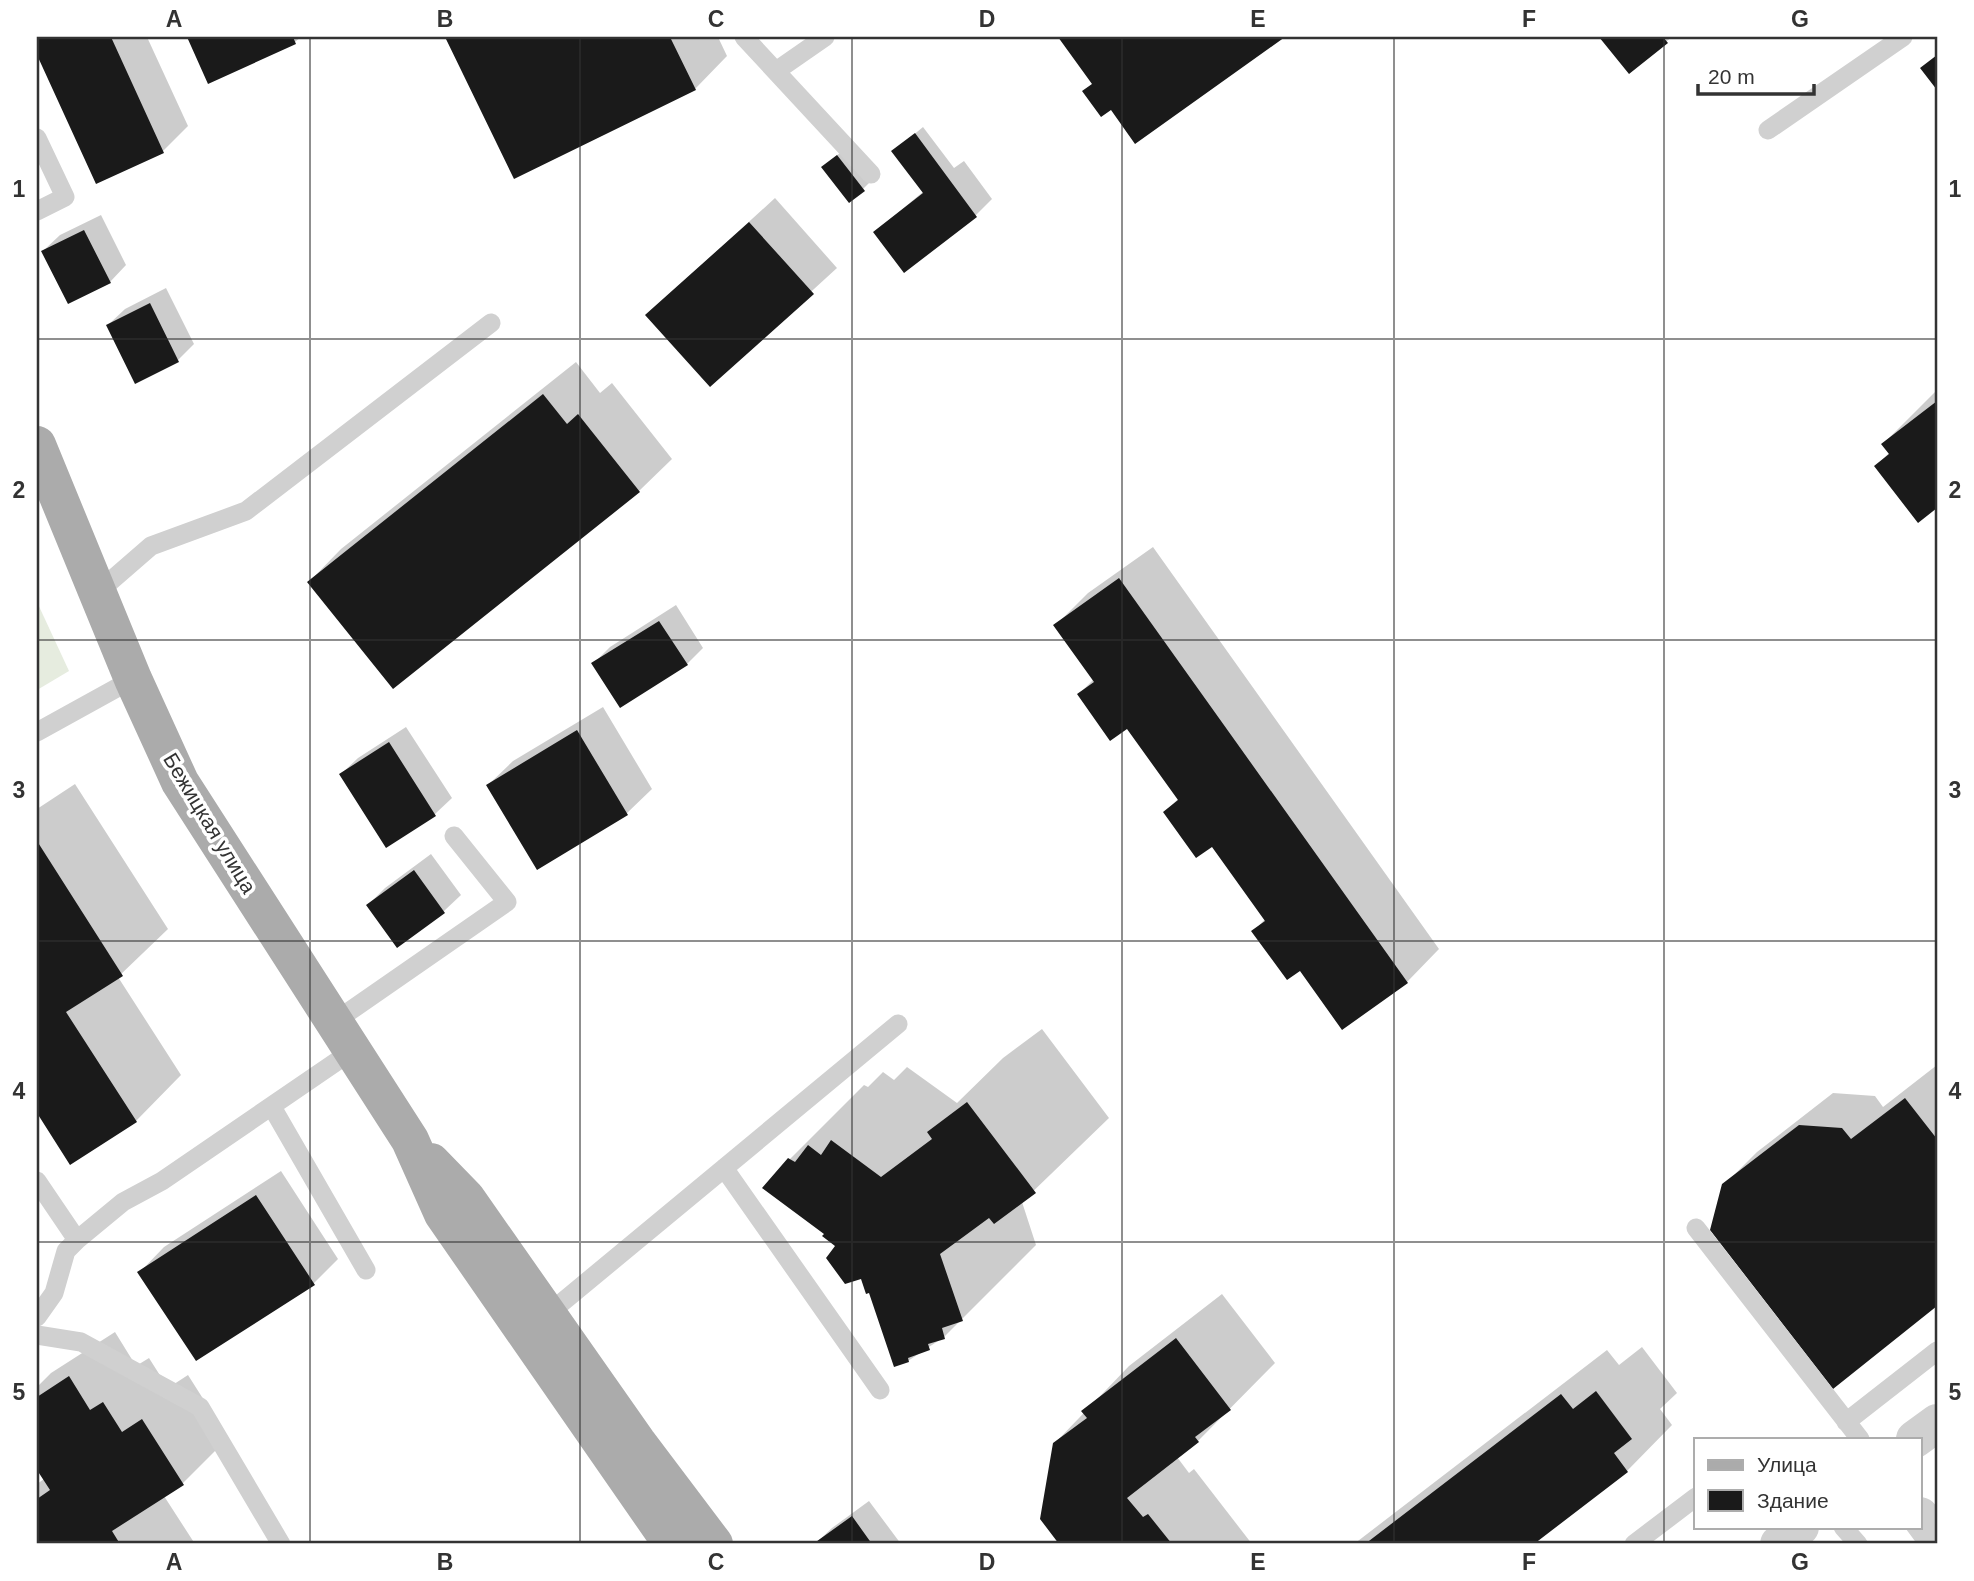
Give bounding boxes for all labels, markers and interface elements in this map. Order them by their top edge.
text: A [166,6,182,32]
text: B [437,6,453,32]
text: C [708,6,724,32]
text: D [979,6,995,32]
text: E [1250,6,1266,32]
text: F [1522,6,1536,32]
text: G [1791,6,1809,32]
scale bar [1698,52,1813,96]
text: 20 m [1708,65,1755,88]
text: 1 [13,176,26,202]
text: 1 [1949,176,1962,202]
text: 2 [13,477,25,503]
text: 2 [1949,477,1961,503]
street label: Бежицкая улица [159,749,261,897]
text: 3 [13,777,25,803]
text: 3 [1949,777,1961,803]
text: 4 [13,1078,26,1104]
text: 4 [1949,1078,1962,1104]
text: 5 [13,1379,26,1405]
text: 5 [1949,1379,1962,1405]
legend [1694,1438,1922,1528]
text: Улица [1757,1453,1817,1476]
text: Здание [1757,1489,1829,1512]
text: A [166,1549,182,1575]
text: B [437,1549,453,1575]
text: C [708,1549,724,1575]
text: D [979,1549,995,1575]
text: E [1250,1549,1266,1575]
text: F [1522,1549,1536,1575]
text: G [1791,1549,1809,1575]

